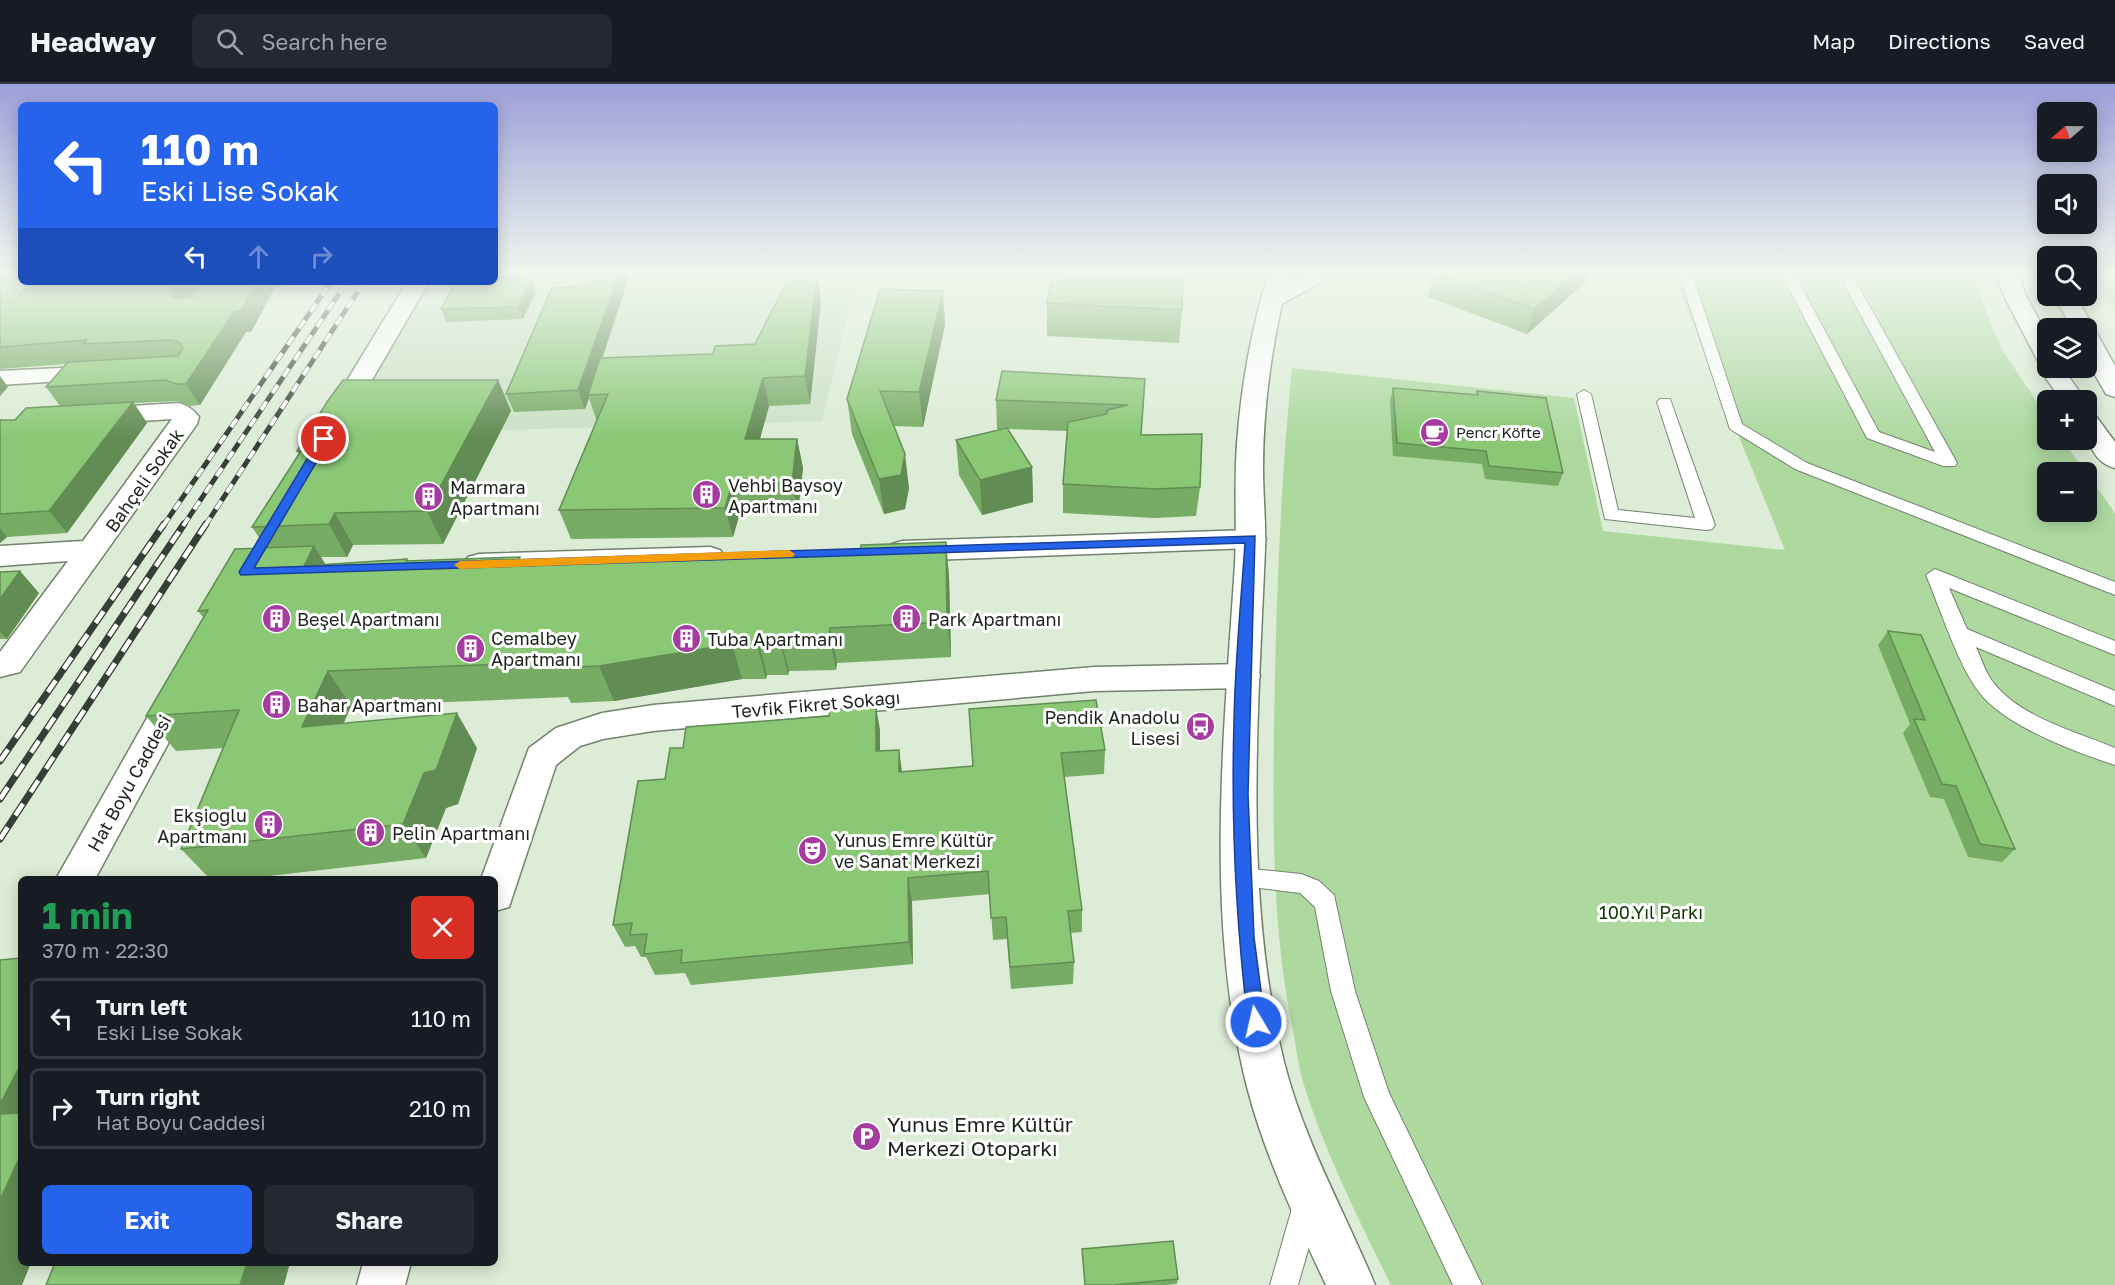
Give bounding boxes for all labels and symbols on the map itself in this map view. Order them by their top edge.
north arrow [2037,102,2097,162]
pin [298,413,349,464]
cafe icon: Pencr Köfte [1419,416,1451,448]
place label: Pencr Köfte [1456,423,1541,441]
street label: Bahçeli Sokak [100,424,188,536]
place label: Vehbi Baysoy Apartmanı [728,474,843,517]
place label: Marmara Apartmanı [450,476,540,519]
building icon: Vehbi Baysoy Apartmanı [691,479,723,511]
building icon: Marmara Apartmanı [413,481,445,513]
building icon: Beşel Apartmanı [260,603,292,635]
building icon: Park Apartmanı [891,603,923,635]
place label: Beşel Apartmanı [297,608,440,630]
place label: Park Apartmanı [928,608,1061,630]
building icon: Tuba Apartmanı [670,623,702,655]
place label: Cemalbey Apartmanı [491,627,581,670]
place label: Tuba Apartmanı [707,628,843,650]
building icon: Cemalbey Apartmanı [454,632,486,664]
street label: Tevfik Fikret Sokağı [731,686,901,722]
building icon: Bahar Apartmanı [260,689,292,721]
place label: Bahar Apartmanı [297,694,442,716]
place label: Pendi̇k Anadolu Li̇sesi̇ [1044,706,1180,749]
street label: Hat Boyu Caddesi [82,711,176,855]
bus stop icon: Pendi̇k Anadolu Li̇sesi̇ [1185,711,1217,743]
place label: Ekşioğlu Apartmanı [157,804,247,847]
building icon: Ekşioğlu Apartmanı [252,809,284,841]
building icon: Pelin Apartmanı [355,817,387,849]
place label: Pelin Apartmanı [392,822,530,844]
place label: Yunus Emre Kültür ve Sanat Merkezi [834,829,993,872]
theatre icon: Yunus Emre Kültür ve Sanat Merkezi [797,834,829,866]
park label: 100.Yıl Parkı [1599,901,1703,923]
position arrow [1224,990,1288,1054]
place label: Yunus Emre Kültür Merkezi Otoparkı [887,1111,1073,1161]
parking icon: Yunus Emre Kültür Merkezi Otoparkı [850,1120,882,1152]

